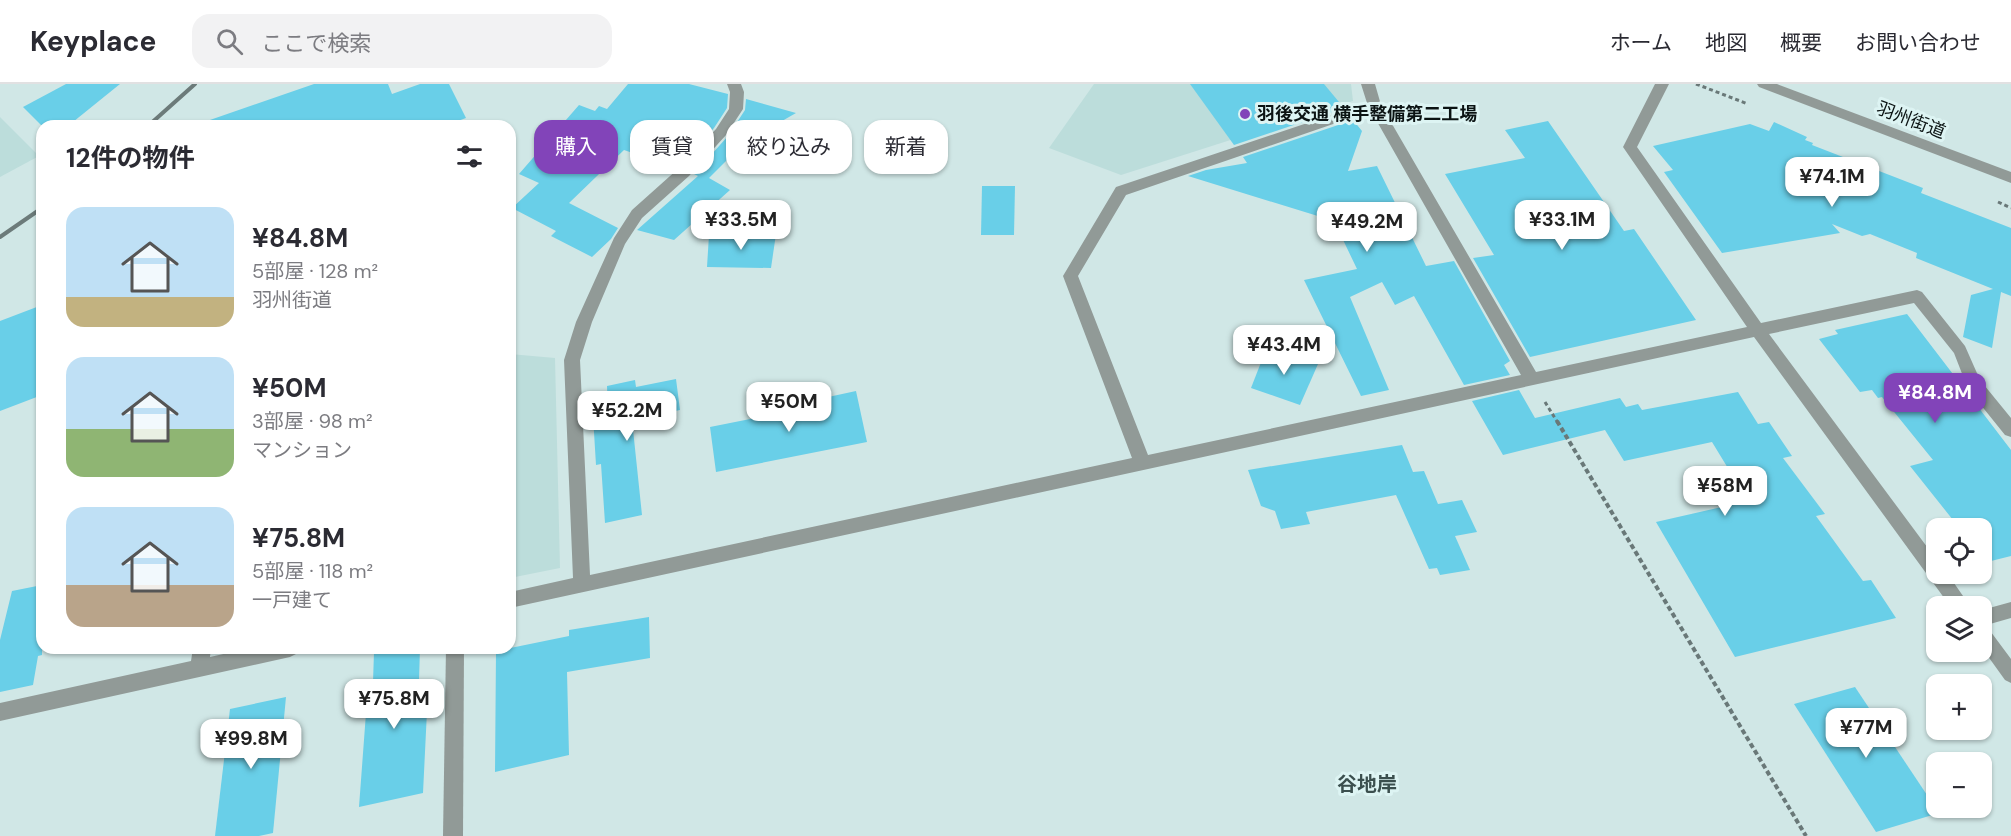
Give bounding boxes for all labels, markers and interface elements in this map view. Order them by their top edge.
search box [192,14,612,68]
text: Keyplace [30,23,156,60]
icon: search [213,25,246,58]
text: ここで検索 [261,29,371,58]
text: ホーム [1610,29,1672,57]
text: 地図 [1705,29,1747,57]
text: 概要 [1780,29,1822,57]
text: お問い合わせ [1855,29,1981,57]
street label: 羽州街道 [1873,96,1949,144]
place label: 羽後交通 横手整備第二工場 [1257,102,1477,126]
marker: 羽後交通 横手整備第二工場 [1238,107,1252,121]
chip: 購入 [534,120,618,174]
chip: 賃貸 [630,120,714,174]
chip: 絞り込み [726,120,852,174]
chip: 新着 [864,120,948,174]
icon: filters [453,140,486,173]
text: 12件の物件 [66,141,194,175]
pin: ¥74.1M [1783,157,1881,208]
text: ¥74.1M [1799,163,1865,189]
pin: ¥33.5M [692,200,790,251]
pin: ¥33.1M [1513,200,1611,251]
pin: ¥49.2M [1318,202,1416,253]
text: ¥33.5M [705,206,777,232]
text: ¥33.1M [1529,206,1595,232]
text: ¥49.2M [1331,208,1403,234]
text: ¥84.8M [252,221,348,255]
icon: home [114,231,186,303]
text: 5部屋 · 128 m² [252,258,378,284]
text: 羽州街道 [252,287,332,313]
pin: ¥43.4M [1235,325,1333,376]
text: ¥43.4M [1247,331,1321,357]
text: ¥50M [252,371,326,405]
pin: ¥84.8M [1886,373,1984,424]
text: ¥84.8M [1898,379,1972,405]
icon: home [114,381,186,453]
pin: ¥50M [753,382,825,433]
text: ¥50M [760,388,818,414]
pin: ¥52.2M [578,391,676,442]
text: ¥52.2M [591,397,663,423]
text: 3部屋 · 98 m² [252,408,373,434]
text: マンション [252,437,352,463]
pin: ¥58M [1689,466,1761,517]
text: ¥58M [1697,472,1753,498]
map controls [1926,518,1992,818]
button: locate [1926,518,1992,584]
text: ¥75.8M [252,521,345,555]
icon: home [114,531,186,603]
text: 5部屋 · 118 m² [252,558,373,584]
text: 一戸建て [252,587,332,613]
button: layers [1926,596,1992,662]
button: + [1926,674,1992,740]
pin: ¥75.8M [345,679,443,730]
text: ¥75.8M [358,685,430,711]
pin: ¥77M [1830,708,1902,759]
text: ¥77M [1840,714,1892,740]
pin: ¥99.8M [202,719,300,770]
text: ¥99.8M [214,725,288,751]
button: − [1926,752,1992,818]
district label: 谷地岸 [1337,771,1397,797]

